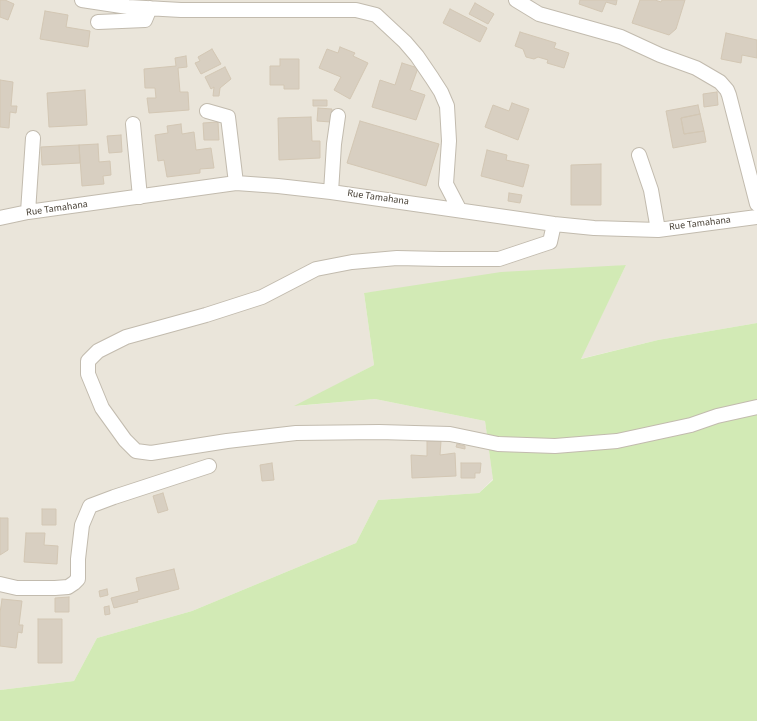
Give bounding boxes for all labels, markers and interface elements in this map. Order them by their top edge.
street label: Rue Tamahana [346,188,410,208]
street label: Rue Tamahana [25,199,89,219]
street label: Rue Tamahana [668,214,732,234]

